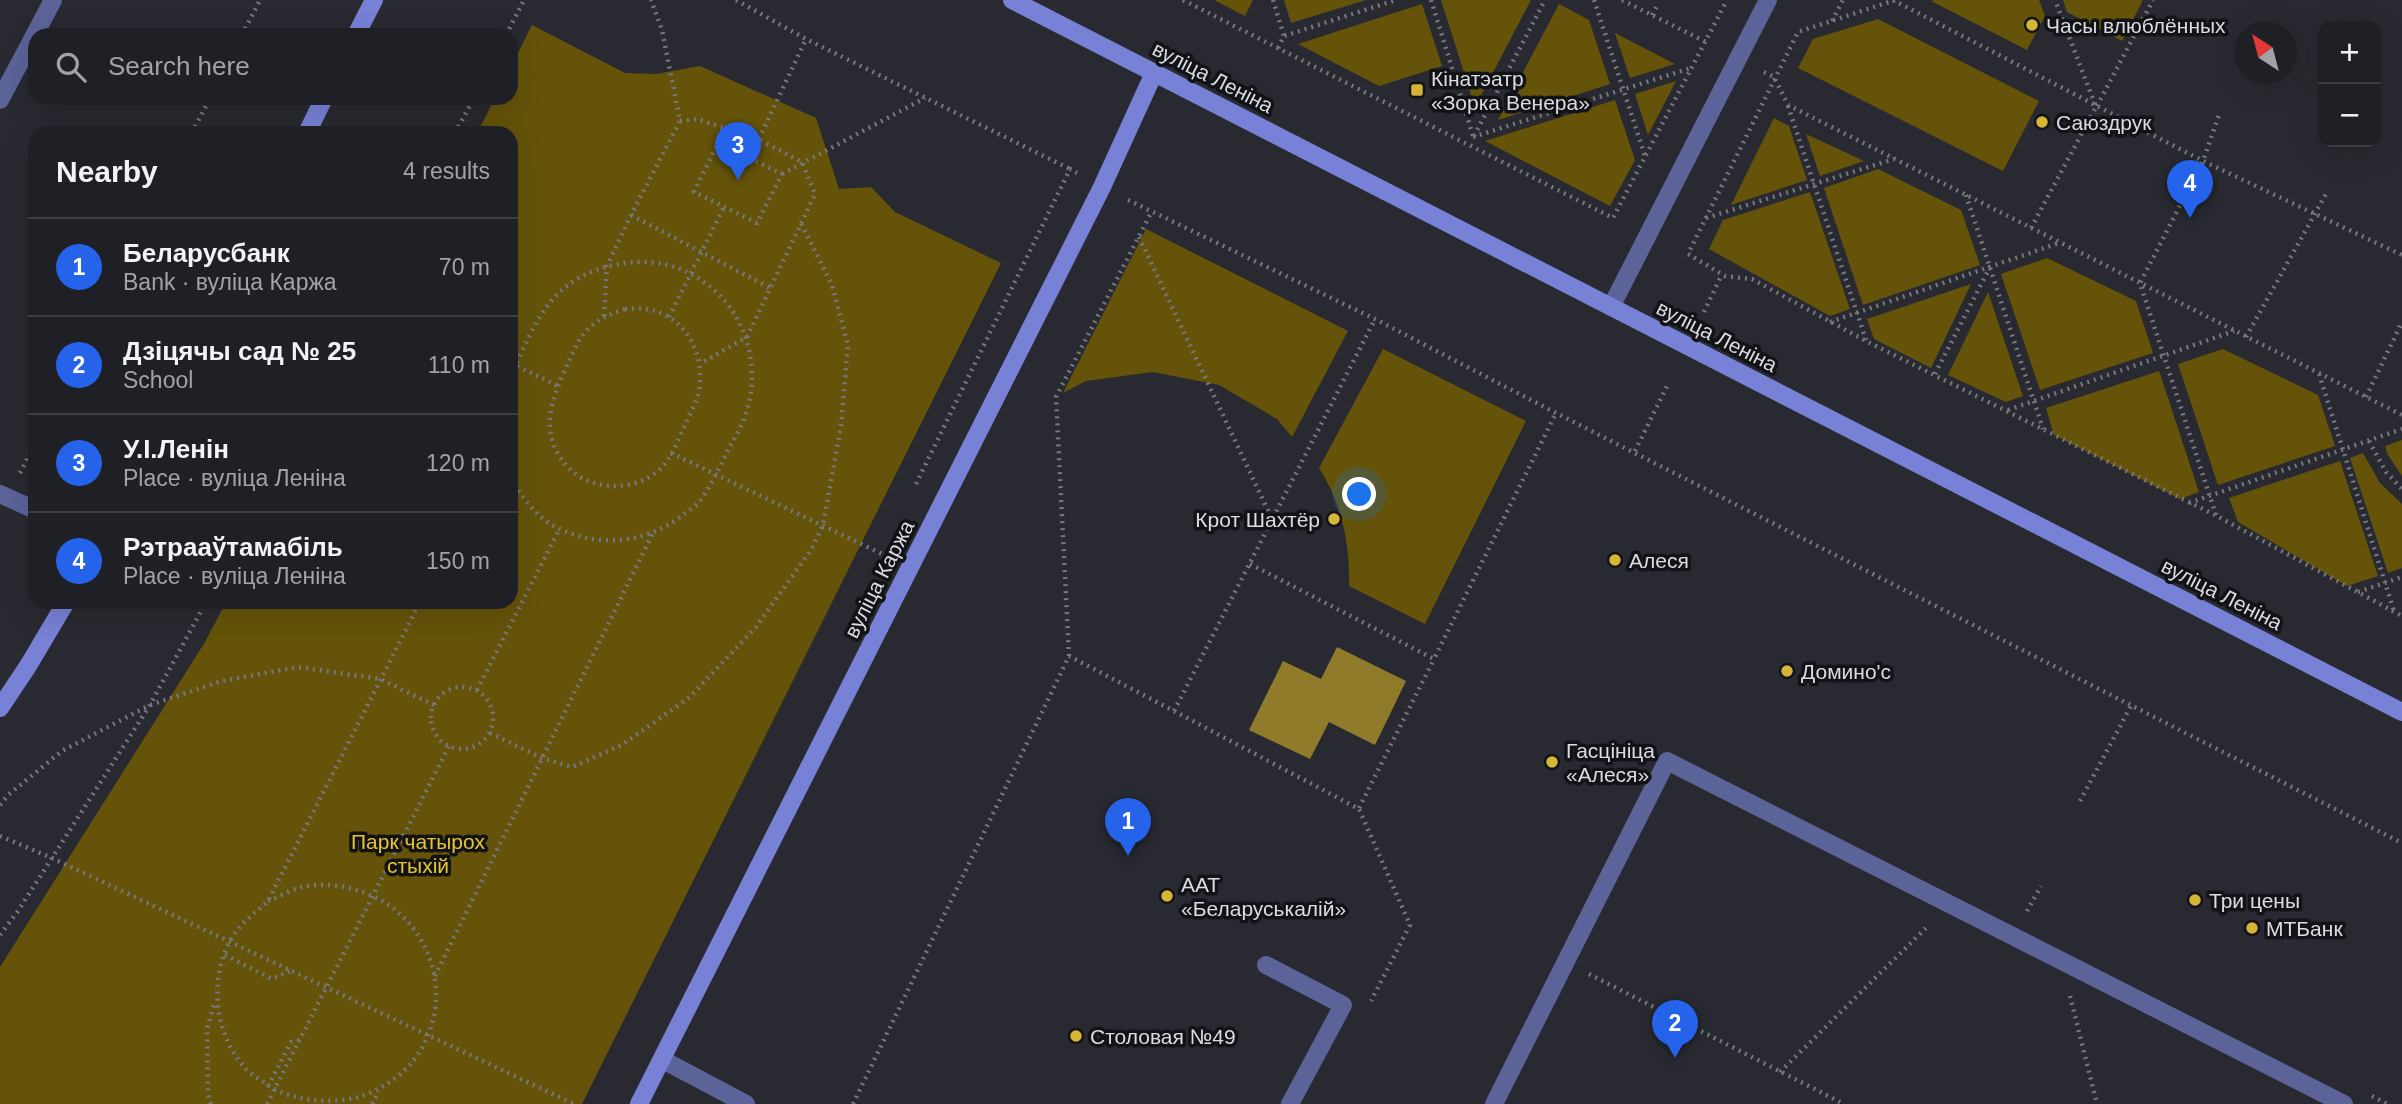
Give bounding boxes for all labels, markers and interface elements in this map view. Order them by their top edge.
place label: Часы влюблённых [2046,14,2226,37]
marker: Часы влюблённых [2024,17,2040,33]
north arrow [2234,21,2297,84]
map controls [2318,21,2381,147]
button: + [2318,21,2381,84]
search box [28,28,518,105]
street label: вуліца Леніна [1149,37,1277,117]
icon: search [52,48,90,86]
text: Search here [108,51,250,81]
place label: Кінатэатр «Зорка Венера» [1431,67,1590,114]
marker: Кінатэатр «Зорка Венера» [1409,82,1425,98]
button: − [2318,84,2381,147]
place label: Саюздрук [2056,111,2152,134]
marker: Саюздрук [2034,114,2050,130]
pin: 3 [715,122,761,180]
text: Nearby [56,155,158,188]
text: 4 results [403,158,490,184]
pin: 4 [2167,160,2213,218]
text: Беларусбанк [123,238,290,268]
text: 1 [73,254,85,280]
text: 70 m [439,254,490,280]
text: Bank · вуліца Каржа [123,269,337,295]
street label: вуліца Леніна [1653,296,1781,376]
text: Дзіцячы сад № 25 [123,336,356,366]
text: 2 [73,352,85,378]
text: 110 m [428,352,490,378]
text: School [123,367,193,393]
text: У.І.Ленін [123,434,229,464]
text: 3 [73,450,85,476]
text: 120 m [426,450,490,476]
text: Place · вуліца Леніна [123,465,346,491]
your location [1342,477,1376,511]
place label: Крот Шахтёр [1195,508,1320,531]
marker: Крот Шахтёр [1326,511,1342,527]
street label: вуліца Каржа [840,516,919,641]
text: Рэтрааўтамабіль [123,532,343,562]
text: 4 [73,548,85,574]
text: 150 m [426,548,490,574]
place label: Алеся [1629,549,1689,572]
marker: Алеся [1607,552,1623,568]
street label: вуліца Леніна [2158,554,2286,634]
text: Place · вуліца Леніна [123,563,346,589]
place label: Домино'c [1801,660,1891,683]
marker: Домино'c [1779,663,1795,679]
place label: Гасцініца «Алеся» [1566,739,1655,786]
marker: Гасцініца «Алеся» [1544,754,1560,770]
pin: 1 [1105,798,1151,856]
park label: Парк чатырох стыхій [351,830,485,877]
place label: ААТ «Беларуськалій» [1181,873,1346,920]
marker: ААТ «Беларуськалій» [1159,888,1175,904]
place label: Три цены [2209,889,2300,912]
marker: Три цены [2187,892,2203,908]
place label: МТБанк [2266,917,2343,940]
marker: МТБанк [2244,920,2260,936]
pin: 2 [1652,1000,1698,1058]
place label: Столовая №49 [1090,1025,1236,1048]
marker: Столовая №49 [1068,1028,1084,1044]

